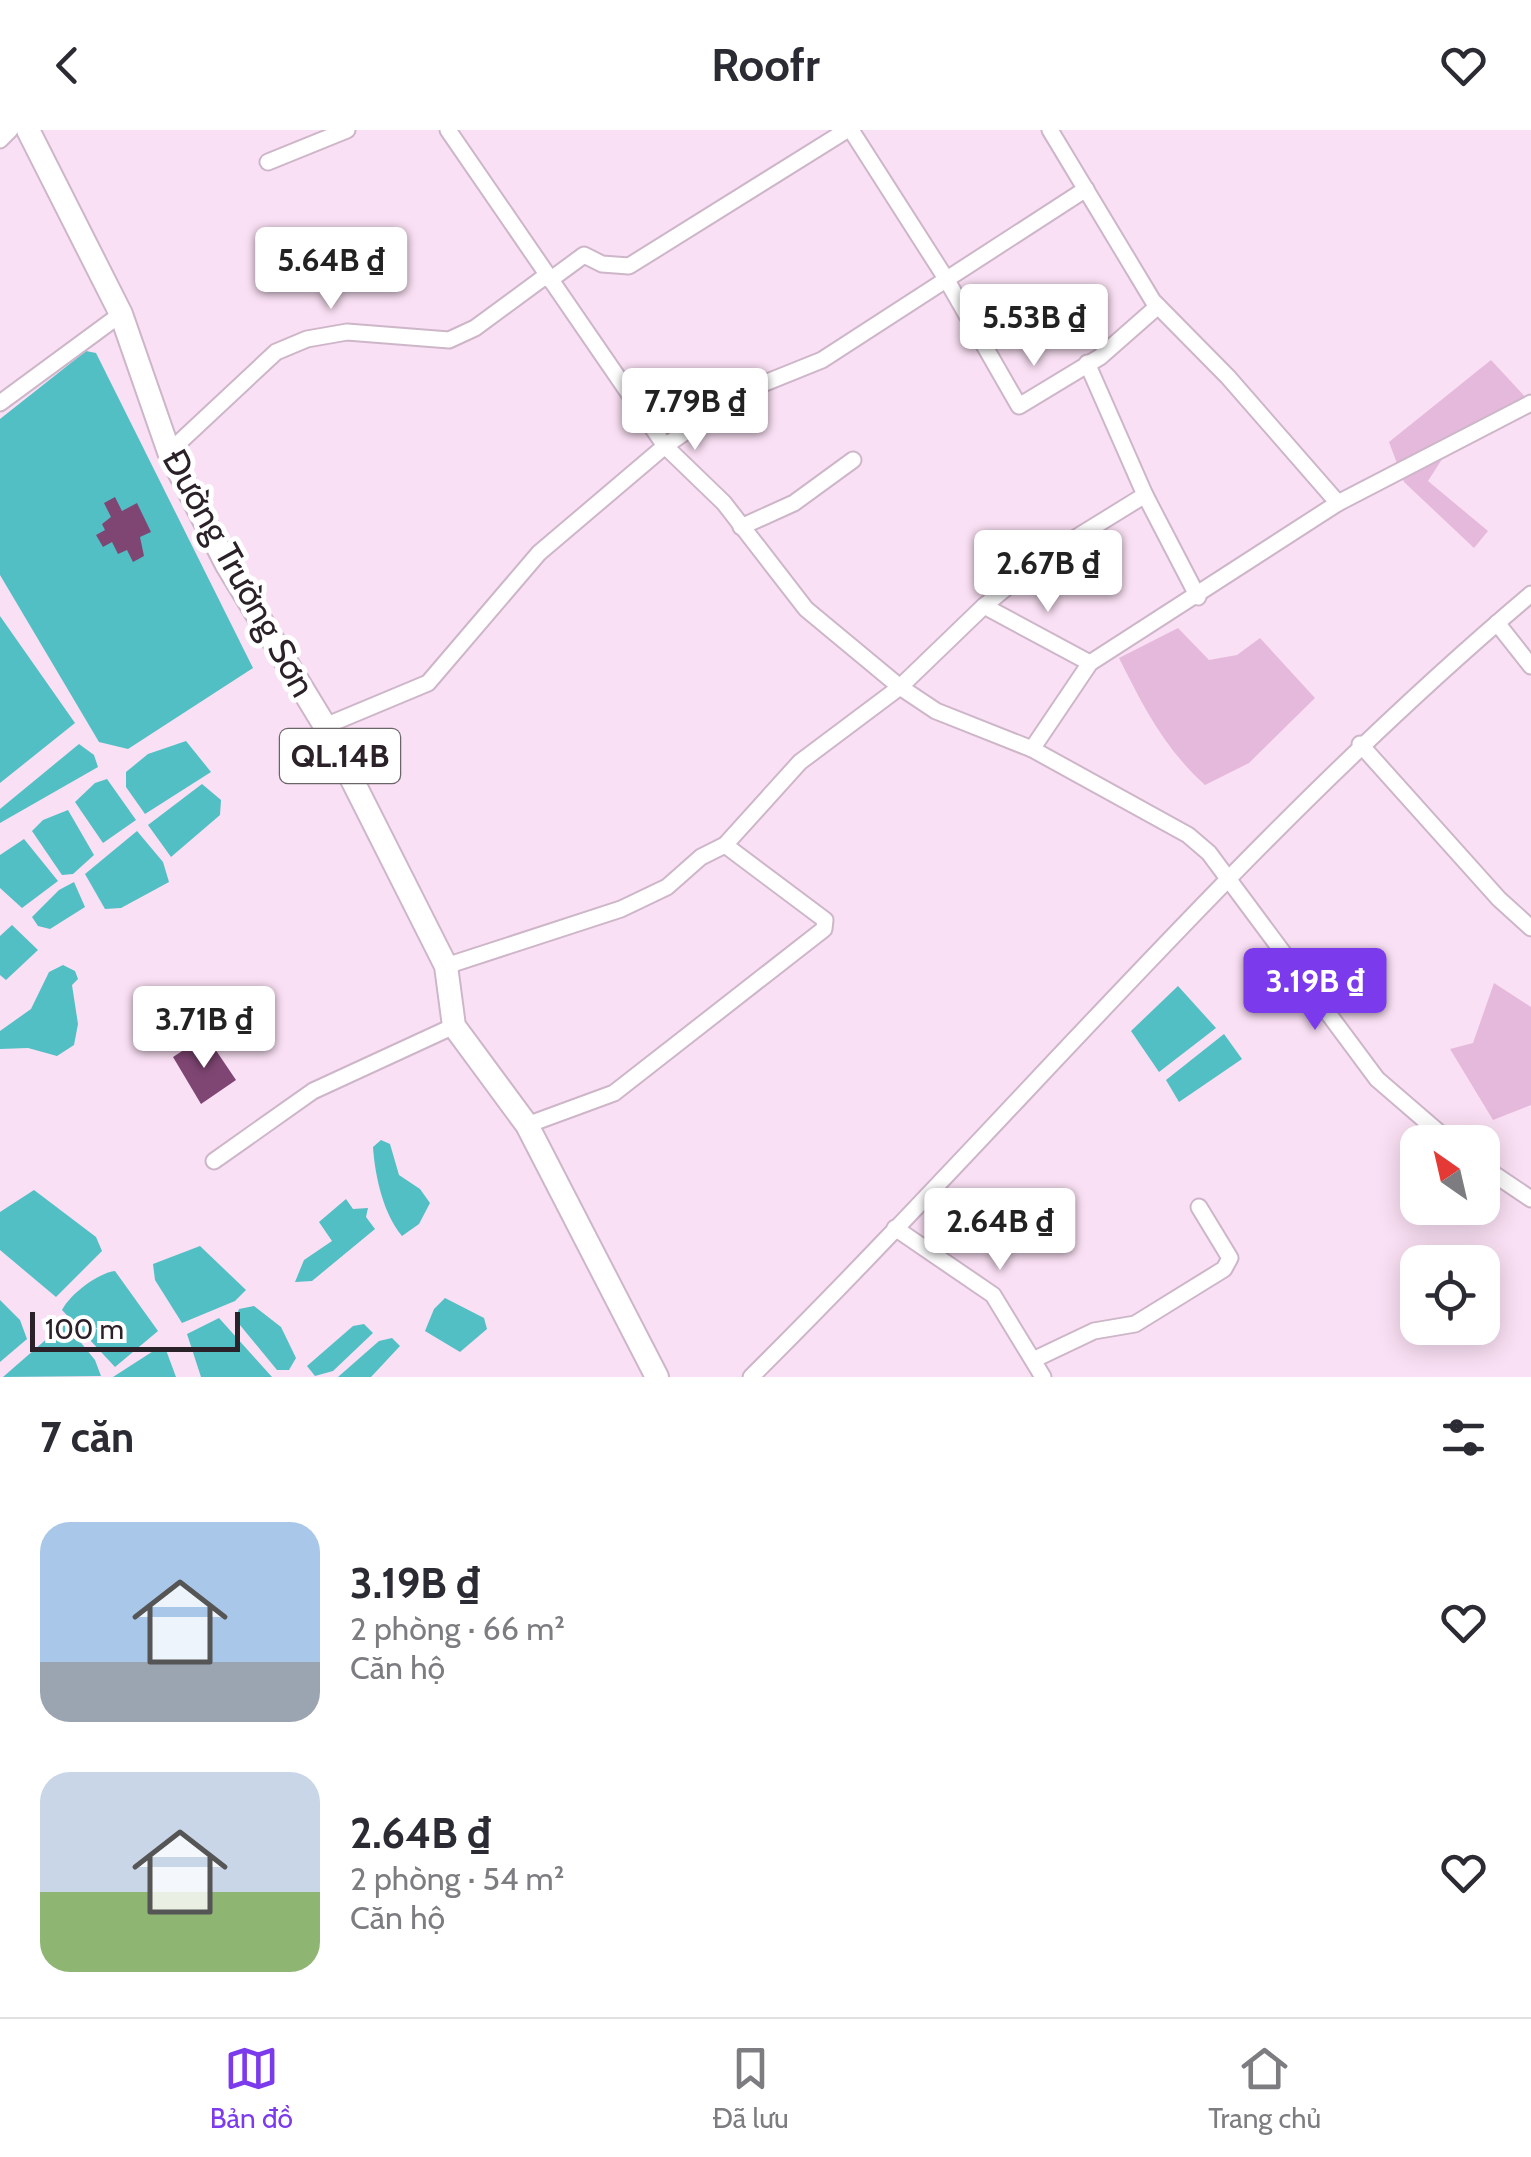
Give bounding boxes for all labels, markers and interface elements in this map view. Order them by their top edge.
icon: back [40,38,95,93]
text: Roofr [711,38,820,92]
icon: heart [1436,38,1491,93]
pin: 5.64B ₫ [239,227,423,312]
text: 5.64B ₫ [277,240,385,279]
pin: 5.53B ₫ [942,284,1126,369]
text: 5.53B ₫ [982,297,1086,336]
pin: 7.79B ₫ [603,368,787,453]
text: 7.79B ₫ [644,381,746,420]
street label: Đường Trường Sơn [154,441,325,704]
pin: 2.67B ₫ [956,530,1140,615]
text: 2.67B ₫ [996,543,1100,582]
road number: QL.14B [280,729,400,783]
pin: 3.19B ₫ [1223,948,1407,1033]
text: 3.19B ₫ [1265,961,1365,1000]
pin: 3.71B ₫ [112,986,296,1071]
text: 3.71B ₫ [155,999,253,1038]
north arrow [1400,1125,1500,1225]
map controls [1400,1125,1500,1345]
pin: 2.64B ₫ [908,1188,1092,1273]
text: 2.64B ₫ [946,1201,1054,1240]
button: locate [1400,1245,1500,1345]
scale bar [30,1307,240,1352]
text: 100 m [45,1312,124,1346]
icon: filters [1436,1410,1491,1465]
text: 7 căn [40,1411,134,1463]
text: 3.19B ₫ [350,1557,480,1609]
icon: home [120,1562,240,1682]
icon: heart [1436,1595,1491,1650]
text: 2 phòng · 66 m² [350,1609,565,1648]
text: Căn hộ [350,1648,445,1687]
text: 2.64B ₫ [350,1807,491,1859]
icon: home [120,1812,240,1932]
icon: heart [1436,1845,1491,1900]
text: 2 phòng · 54 m² [350,1859,564,1898]
text: Căn hộ [350,1898,445,1937]
tab: Bản đồ [210,2041,293,2135]
tab: Đã lưu [712,2041,789,2135]
tab: Trang chủ [1208,2041,1321,2135]

